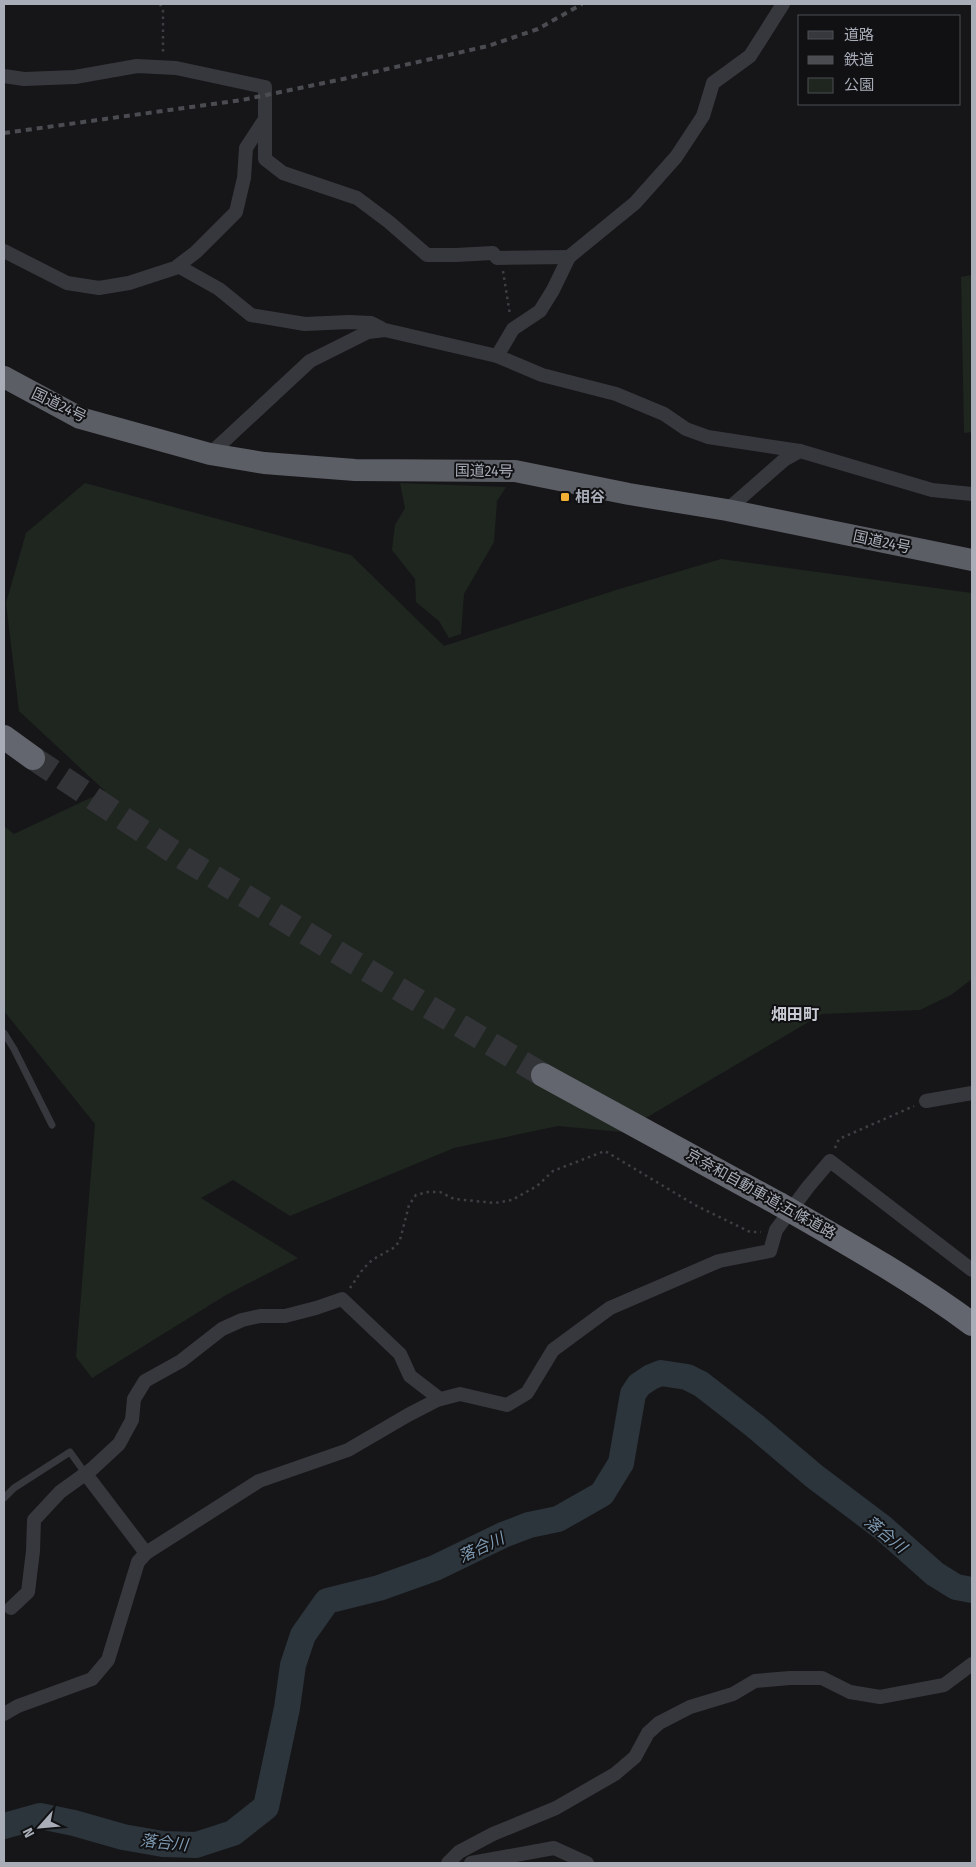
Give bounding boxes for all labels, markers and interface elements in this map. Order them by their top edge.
legend [798,15,961,105]
text: 道路 [844,26,874,44]
text: 鉄道 [844,51,874,69]
text: 公園 [844,76,874,94]
street label: 国道24号 [29,384,89,426]
street label: 国道24号 [455,461,513,481]
place label: 相谷 [575,488,605,506]
marker: 相谷 [559,491,571,503]
street label: 国道24号 [851,527,913,557]
district label: 畑田町 [771,1005,819,1024]
street label: 京奈和自動車道;五條道路 [683,1145,839,1243]
water label: 落合川 [861,1512,912,1558]
water label: 落合川 [455,1528,509,1566]
north arrow [15,1802,65,1852]
text: N [19,1825,38,1840]
water label: 落合川 [139,1831,191,1855]

